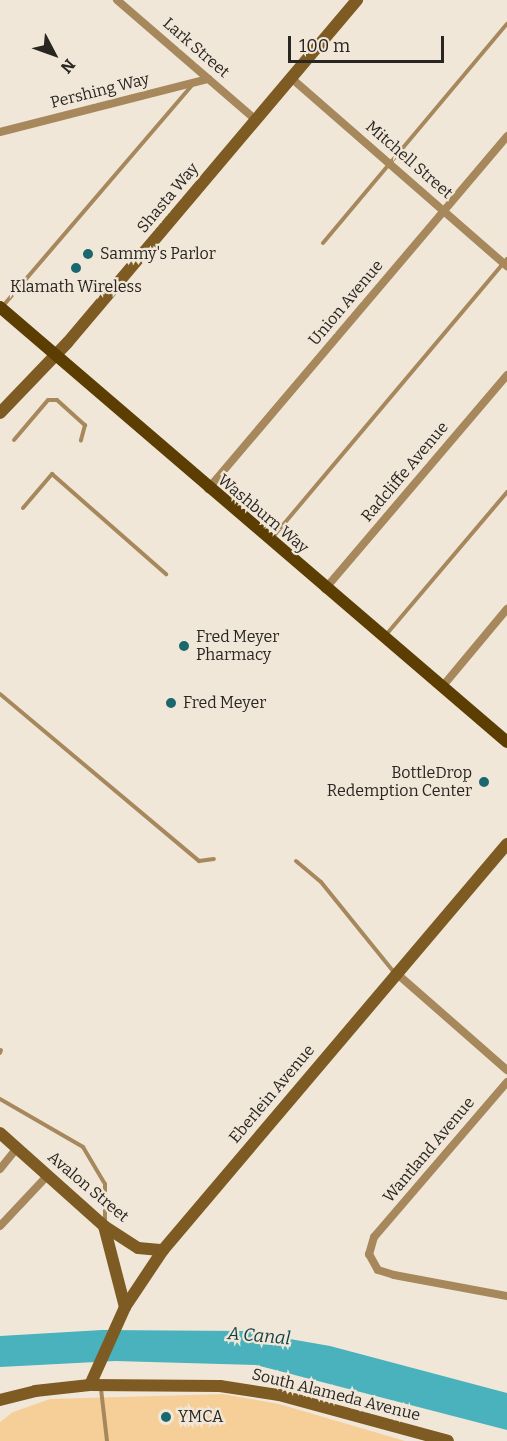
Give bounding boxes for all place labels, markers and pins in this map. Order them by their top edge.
place label: Sammy's Parlor [100,244,216,264]
marker: Sammy's Parlor [81,247,95,261]
marker: Klamath Wireless [69,261,83,275]
place label: Klamath Wireless [10,277,142,297]
place label: Fred Meyer Pharmacy [196,627,279,665]
marker: Fred Meyer Pharmacy [177,639,191,653]
place label: Fred Meyer [183,693,266,713]
marker: Fred Meyer [164,696,178,710]
place label: BottleDrop Redemption Center [327,763,472,801]
marker: BottleDrop Redemption Center [477,775,491,789]
place label: YMCA [178,1407,223,1427]
marker: YMCA [159,1410,173,1424]

